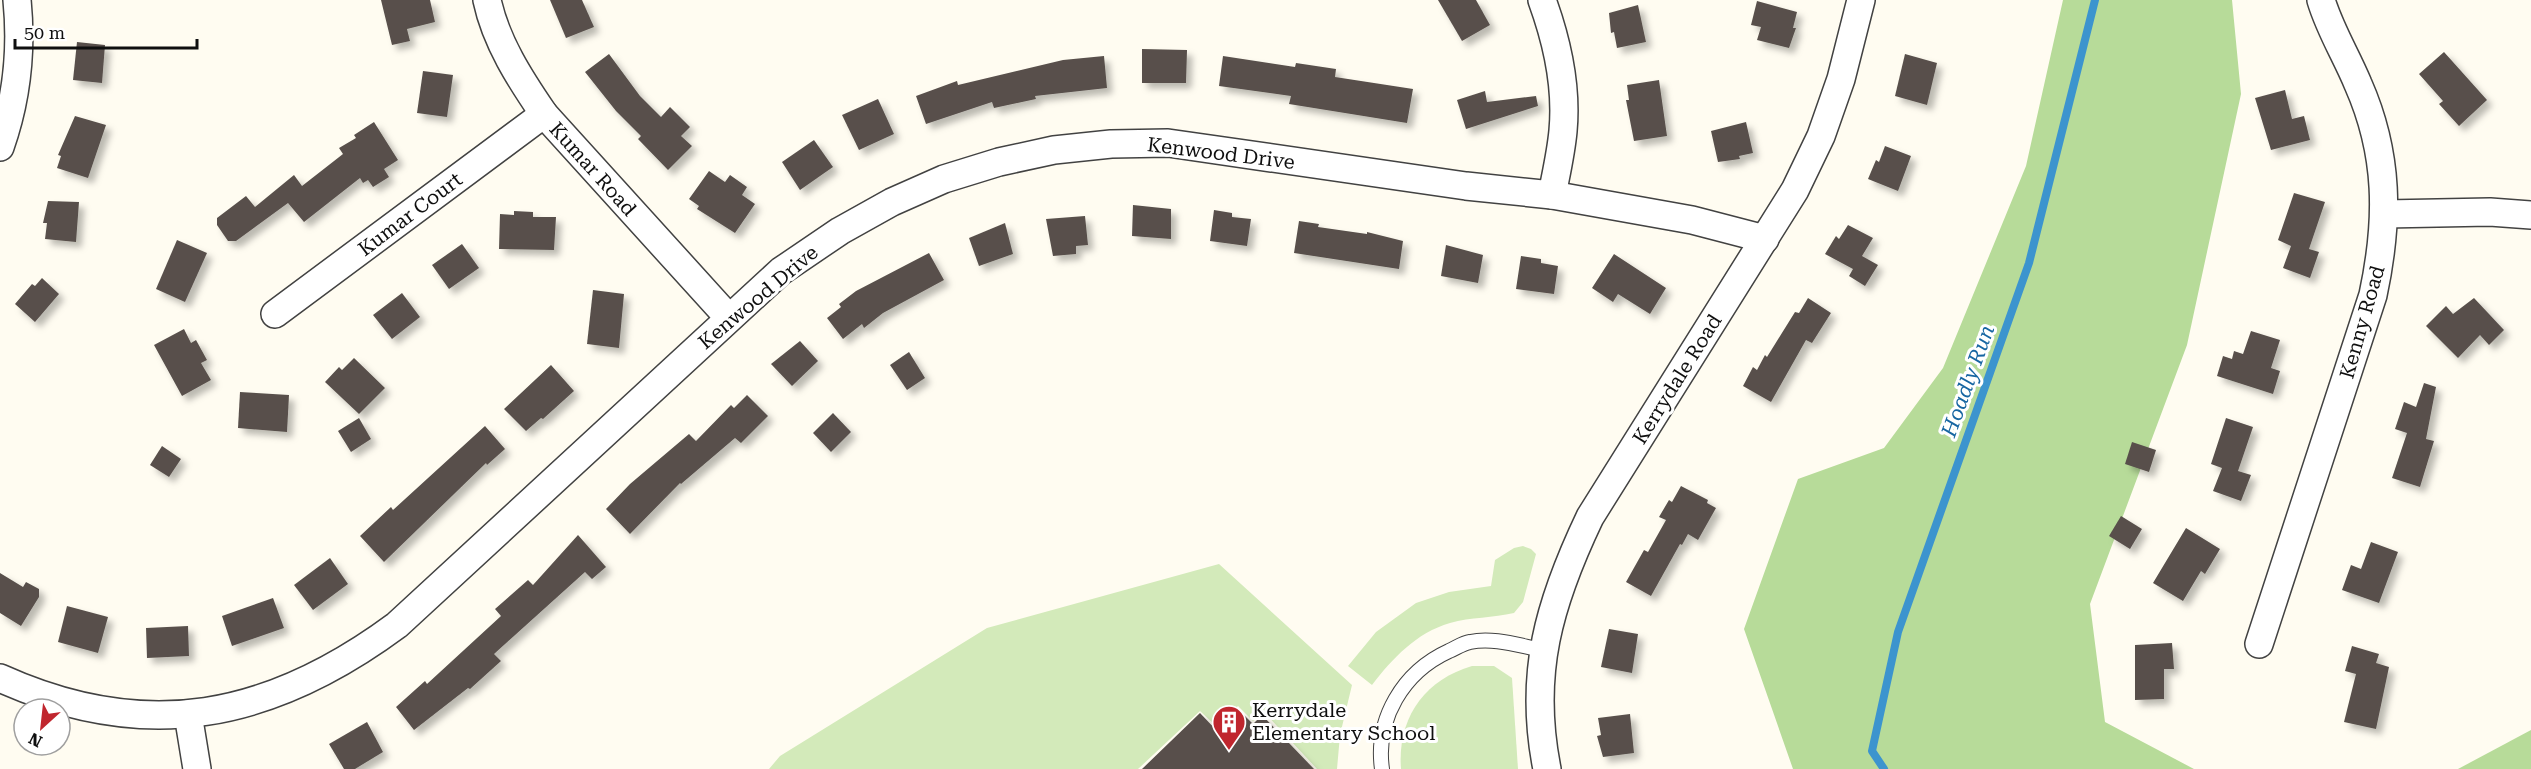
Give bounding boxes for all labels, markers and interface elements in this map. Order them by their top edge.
scale bar [15,12,196,50]
text: 50 m [24,22,65,43]
street label: Kumar Road [545,117,641,221]
street label: Kenwood Drive [1146,132,1296,174]
street label: Kumar Court [353,167,467,261]
street label: Kenwood Drive [693,240,823,354]
street label: Kenny Road [2334,262,2390,381]
street label: Kerrydale Road [1627,310,1727,448]
water label: Hoadly Run [1936,322,1999,441]
north arrow [12,697,72,757]
place label: Kerrydale Elementary School [1252,698,1435,745]
building icon: Kerrydale Elementary School [1211,704,1247,751]
text: N [26,729,45,751]

